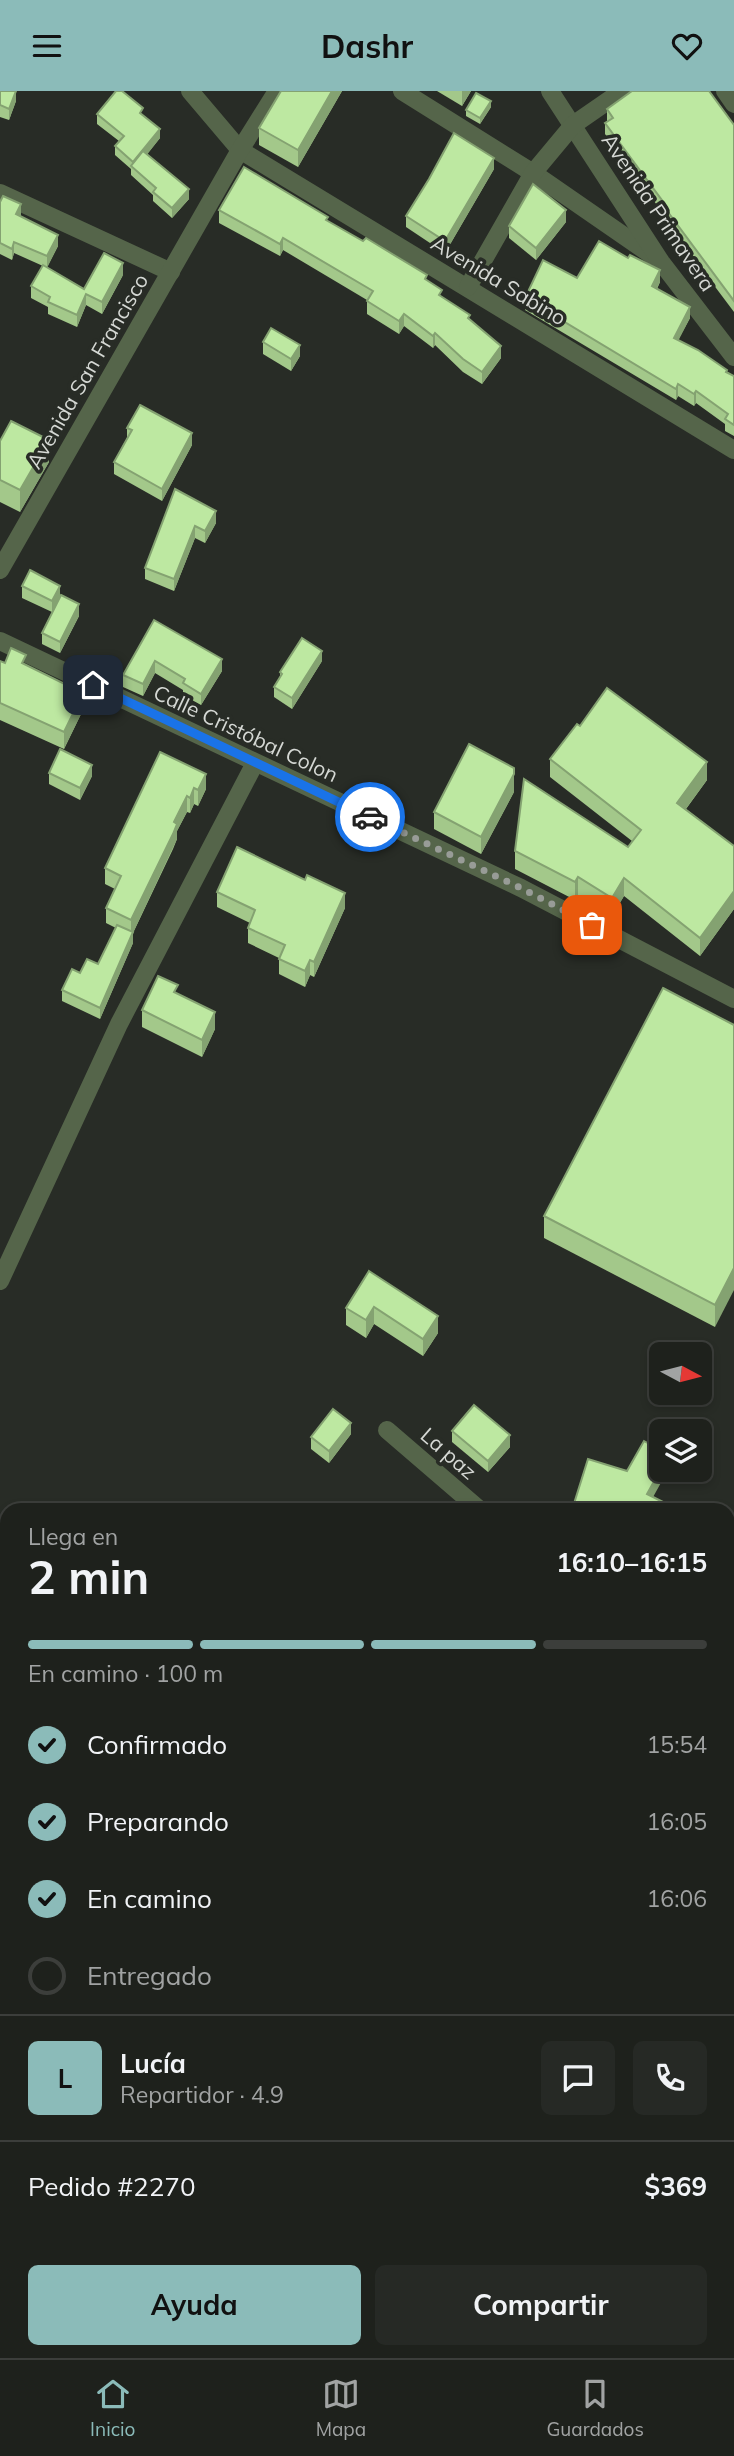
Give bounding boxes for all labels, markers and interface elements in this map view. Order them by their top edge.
text: Dashr [321,26,413,66]
icon: menu [28,27,66,65]
icon: heart [668,27,706,65]
street label: Avenida Primavera [597,128,721,296]
street label: Avenida Sabino [427,229,571,331]
street label: Avenida San Francisco [21,269,153,473]
pin [63,655,123,715]
icon: home [74,666,112,704]
street label: Calle Cristóbal Colon [150,679,342,787]
courier [335,782,405,852]
icon: car [351,798,389,836]
pin [562,895,622,955]
icon: bag [573,906,611,944]
north arrow [649,1342,712,1405]
map controls [649,1342,712,1482]
button: layers [649,1419,712,1482]
street label: La paz [416,1422,482,1484]
text: Llega en [28,1522,118,1551]
text: 16:10–16:15 [556,1546,707,1579]
text: 2 min [28,1548,149,1606]
text: En camino · 100 m [28,1659,223,1688]
icon: check [28,1726,66,1764]
text: Confirmado [87,1728,227,1761]
text: 15:54 [647,1730,707,1759]
icon: check [28,1803,66,1841]
text: Preparando [87,1805,229,1838]
text: 16:05 [647,1807,707,1836]
icon: check [28,1880,66,1918]
text: En camino [87,1882,212,1915]
text: 16:06 [647,1884,707,1913]
text: Entregado [87,1959,212,1992]
button: chat [541,2041,615,2115]
button: phone [633,2041,707,2115]
text: Lucía [120,2047,186,2080]
text: L [58,2062,72,2095]
text: Repartidor · 4.9 [120,2080,284,2109]
text: Pedido #2270 [28,2170,196,2203]
text: $369 [645,2170,707,2203]
button: Ayuda [28,2265,361,2345]
button: Compartir [375,2265,707,2345]
tab: Inicio [90,2375,135,2441]
tab: Mapa [316,2375,366,2441]
tab: Guardados [546,2375,644,2441]

